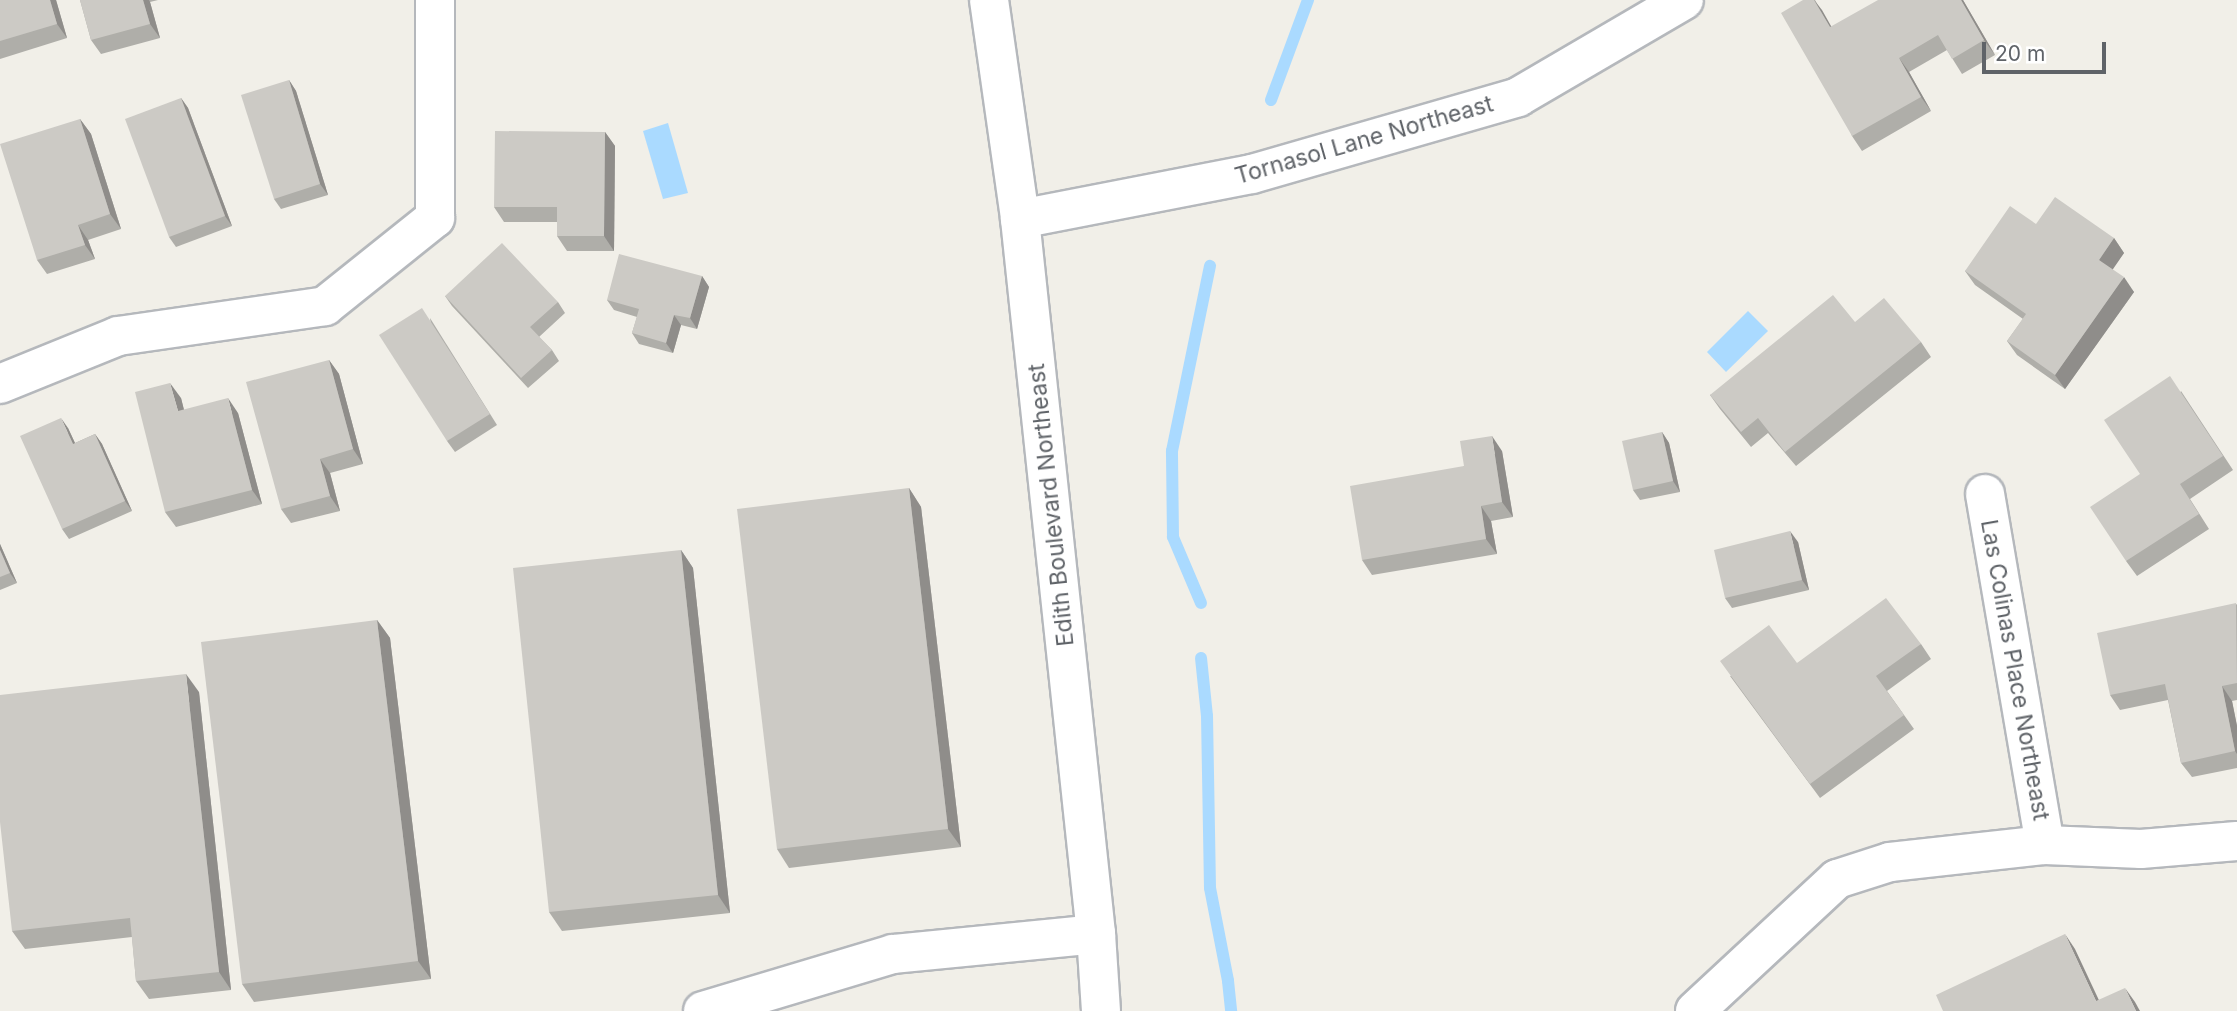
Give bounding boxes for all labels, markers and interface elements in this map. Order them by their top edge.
scale bar [1985,28,2109,72]
text: 20 m [1995,41,2045,66]
street label: Tornasol Lane Northeast [1232,90,1496,190]
street label: Edith Boulevard Northeast [1022,362,1080,648]
street label: Las Colinas Place Northeast [1975,517,2055,823]

